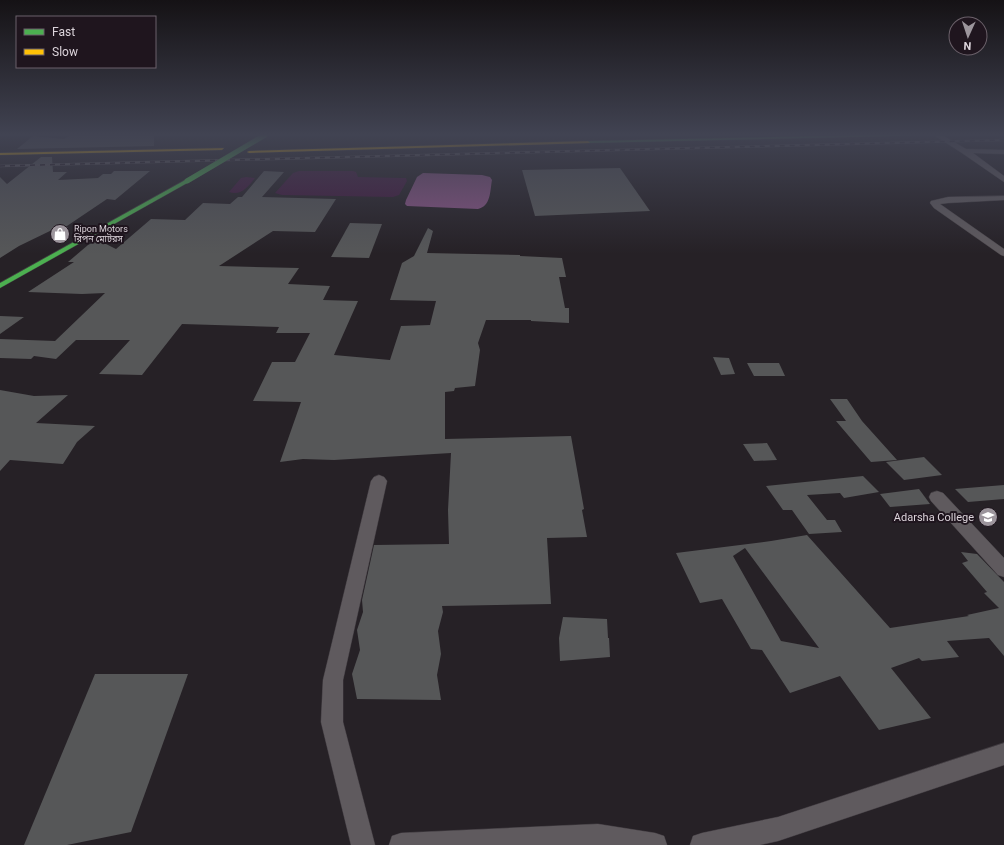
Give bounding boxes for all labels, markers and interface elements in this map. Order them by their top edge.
legend [16,16,156,68]
north arrow [948,16,988,56]
text: Fast [52,25,75,39]
text: N [963,39,972,52]
text: Slow [52,45,78,59]
shop icon: Ripon Motors রিপন মোটরস [49,223,71,245]
place label: Ripon Motors রিপন মোটরস [73,224,128,244]
school or university icon: Adarsha College [977,506,999,528]
place label: Adarsha College [894,511,974,524]

